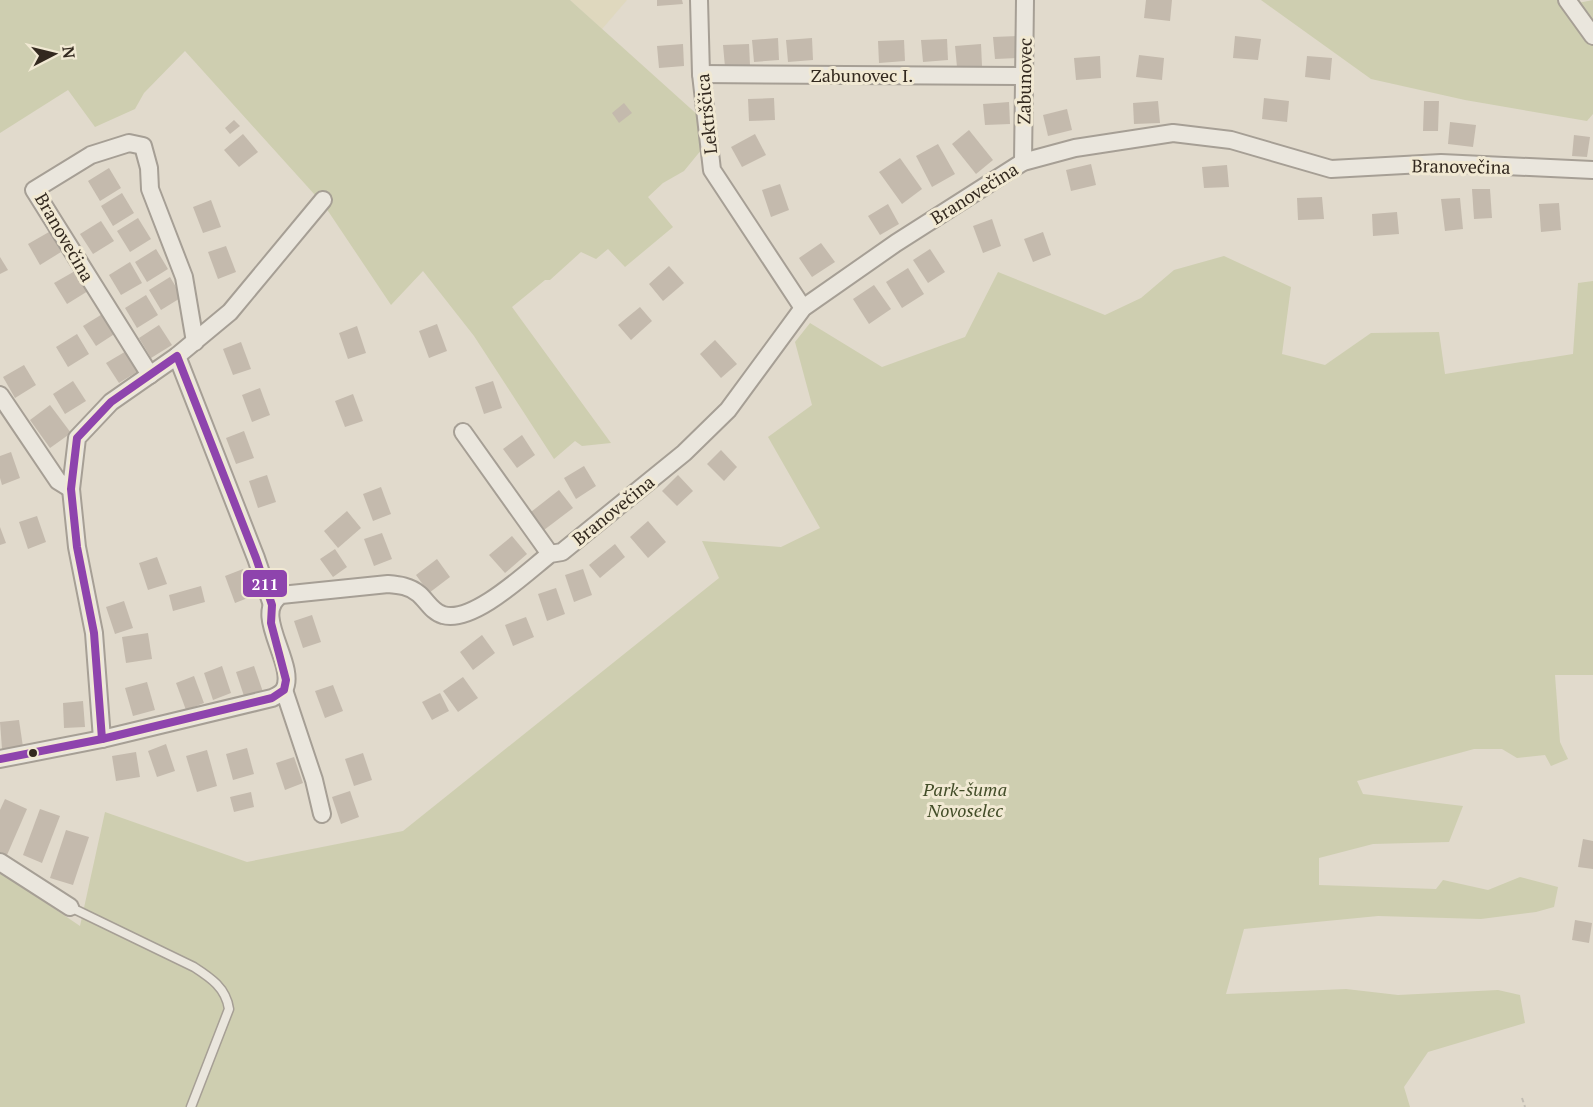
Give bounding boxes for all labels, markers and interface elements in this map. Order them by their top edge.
north arrow [24,24,84,84]
street label: Zabunovec [1011,37,1037,125]
text: N [57,45,81,60]
street label: Zabunovec I. [811,63,913,87]
street label: Lektrščica [690,73,722,155]
street label: Branovečina [1411,153,1511,179]
street label: Branovečina [926,157,1022,229]
street label: Branovečina [30,188,100,286]
street label: Branovečina [567,470,659,550]
line badge: 211 [242,569,288,598]
text: 211 [251,573,279,595]
unlabelled marker [27,747,39,759]
park label: Park-šuma Novoselec [922,777,1007,822]

